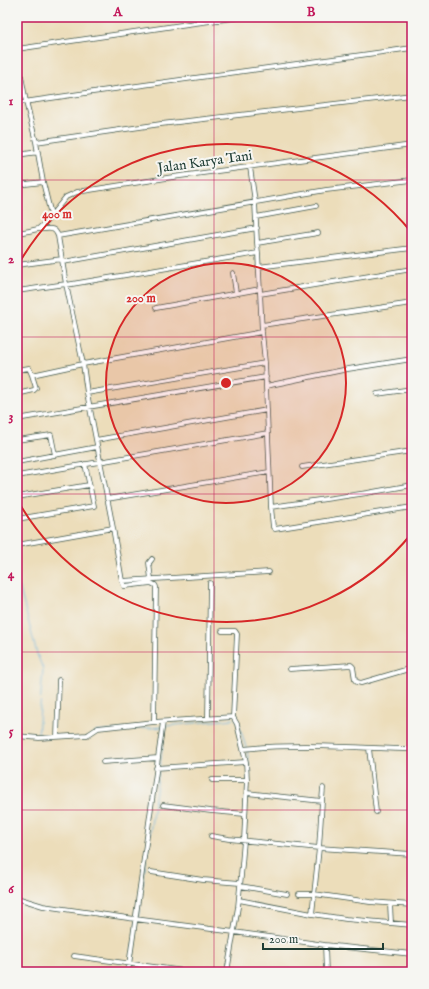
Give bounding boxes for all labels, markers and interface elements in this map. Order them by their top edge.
text: A [113,4,124,21]
text: B [307,4,316,21]
text: 1 [9,93,14,110]
street label: Jalan Karya Tani [155,146,254,178]
text: 400 m [42,207,73,222]
text: 2 [8,251,14,268]
text: 200 m [126,291,156,306]
centre of rings [219,376,233,390]
text: 3 [9,408,14,425]
text: 4 [8,566,15,583]
text: 5 [9,723,14,740]
text: 6 [8,881,14,898]
scale bar [263,925,383,951]
text: 200 m [269,932,298,947]

